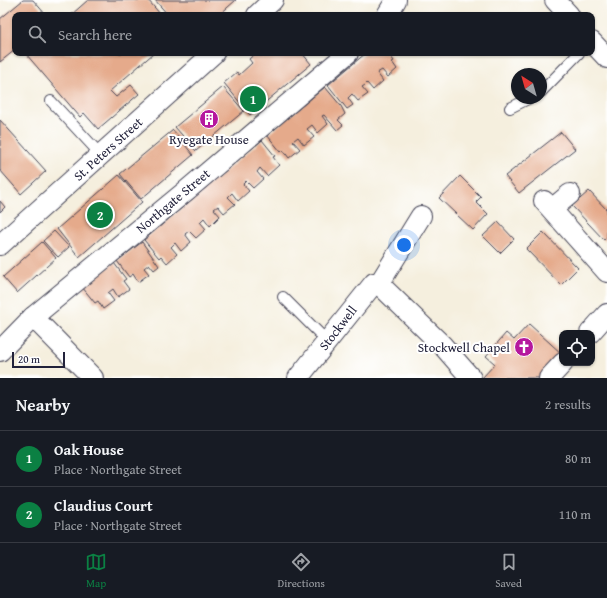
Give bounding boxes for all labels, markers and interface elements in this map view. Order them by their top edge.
search box [12,12,595,56]
icon: search [26,23,48,45]
text: Search here [58,24,132,45]
north arrow [511,68,547,104]
pin: 1 [240,84,266,114]
building icon: Ryegate House [198,108,220,130]
street label: St. Peters Street [69,113,147,185]
place label: Ryegate House [169,130,249,149]
street label: Northgate Street [132,164,214,238]
pin: 2 [87,200,113,230]
your location [394,235,414,255]
street label: Stockwell [314,301,362,354]
map controls [559,330,595,366]
button: locate [559,330,595,366]
church icon: Stockwell Chapel [513,336,535,358]
place label: Stockwell Chapel [418,338,510,357]
scale bar [12,350,65,369]
text: 20 m [18,351,40,367]
text: Nearby [16,392,70,417]
text: 2 results [545,395,591,414]
text: Oak House [54,439,124,460]
text: 1 [26,449,32,468]
text: 80 m [565,449,591,468]
text: Place · Northgate Street [54,460,182,479]
text: Claudius Court [54,495,153,516]
text: 2 [26,505,32,524]
text: 110 m [559,505,591,524]
text: Place · Northgate Street [54,516,182,535]
tab: Map [85,551,107,591]
tab: Directions [278,551,325,591]
tab: Saved [495,551,522,591]

